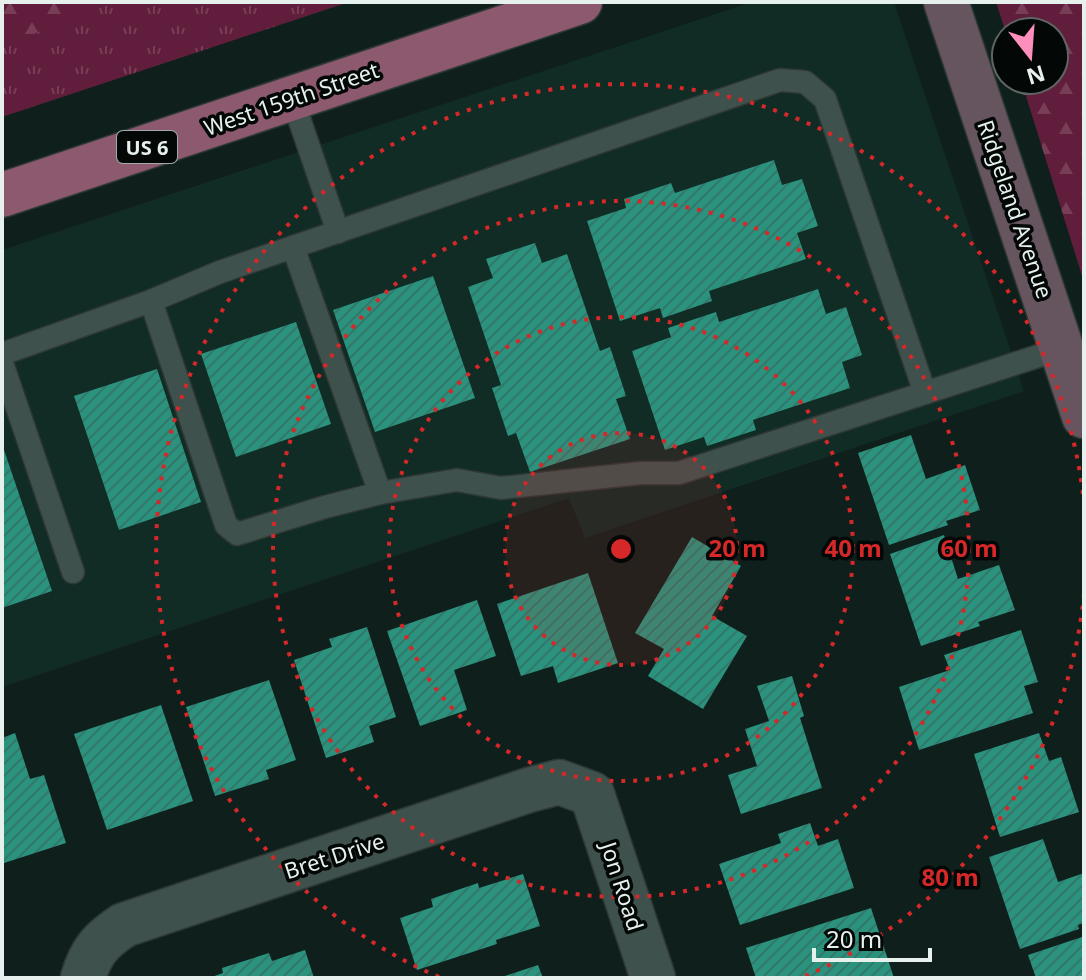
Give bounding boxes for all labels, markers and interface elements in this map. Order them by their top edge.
north arrow [990,16,1070,96]
street label: West 159th Street [200,54,382,142]
text: N [1023,59,1049,93]
street label: Ridgeland Avenue [971,116,1061,302]
road number: US 6 [117,131,177,163]
text: 20 m [708,531,766,564]
text: 40 m [824,531,882,564]
text: 60 m [940,531,998,564]
centre of rings [607,535,635,563]
street label: Bret Drive [280,825,388,885]
street label: Jon Road [594,836,651,934]
text: 80 m [921,860,979,893]
scale bar [814,912,930,962]
text: 20 m [826,922,882,955]

